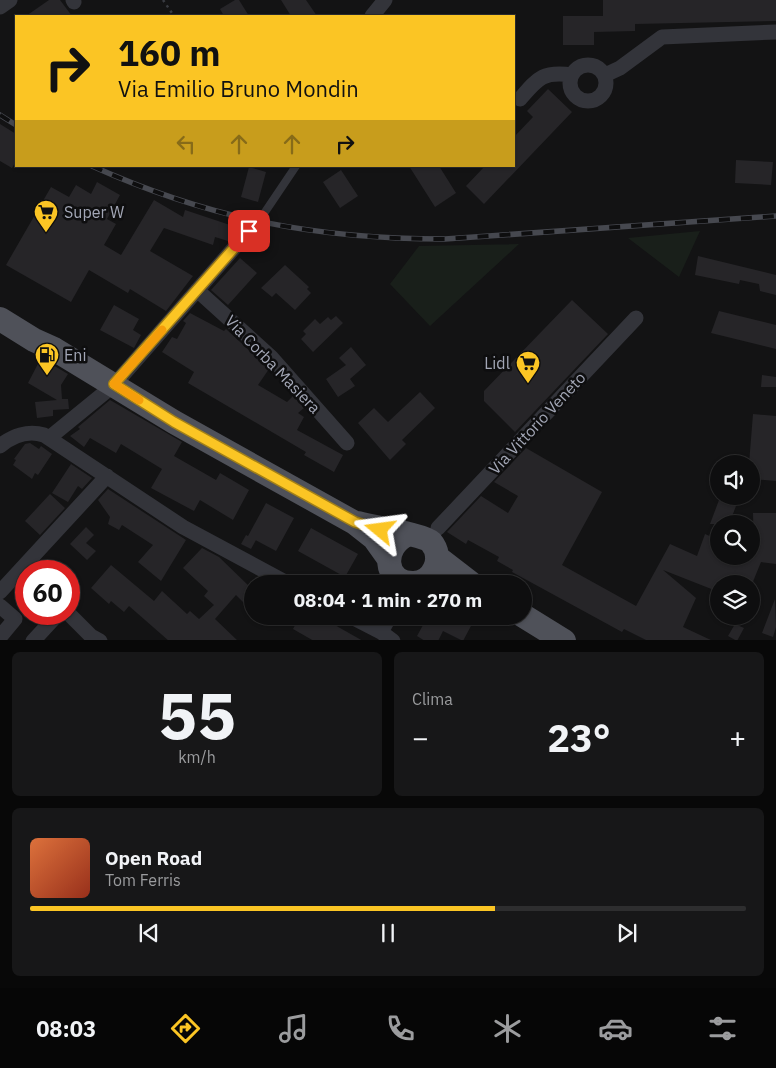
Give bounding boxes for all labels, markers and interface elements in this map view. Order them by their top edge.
text: 160 m [118,30,221,76]
icon: right [35,35,100,100]
text: Via Emilio Bruno Mondin [118,74,359,103]
icon: left [172,130,200,158]
icon: ahead [225,130,253,158]
icon: ahead [278,130,306,158]
icon: right [331,130,359,158]
supermarket icon: Super W [33,199,59,233]
place label: Super W [64,202,124,222]
pin [228,210,270,252]
icon: arrive [235,217,263,245]
street label: Via Corba Masiera [221,311,325,418]
fuel station icon: Eni [34,342,60,376]
place label: Eni [64,345,86,365]
supermarket icon: Lidl [515,350,541,384]
place label: Lidl [484,353,510,373]
street label: Via Vittorio Veneto [484,368,590,478]
map controls [710,455,760,625]
button: sound [710,455,760,505]
position arrow [353,503,405,555]
button: search [710,515,760,565]
speed limit sign: 60 [15,560,80,625]
button: layers [710,575,760,625]
text: 08:04 · 1 min · 270 m [294,588,482,612]
text: 55 [158,672,236,757]
text: Clima [412,689,453,709]
text: 23° [547,713,611,762]
text: − [412,719,429,756]
text: + [729,719,746,756]
text: km/h [178,747,216,767]
text: Open Road [105,846,202,870]
text: Tom Ferris [105,870,181,890]
icon: previous [135,919,163,947]
icon: pause [374,919,402,947]
icon: next [613,919,641,947]
icon: directions [168,1011,203,1046]
icon: music [276,1011,311,1046]
icon: phone [383,1011,418,1046]
icon: climate [490,1011,525,1046]
icon: car [598,1011,633,1046]
icon: filters [705,1011,740,1046]
text: 08:03 [36,1014,96,1043]

